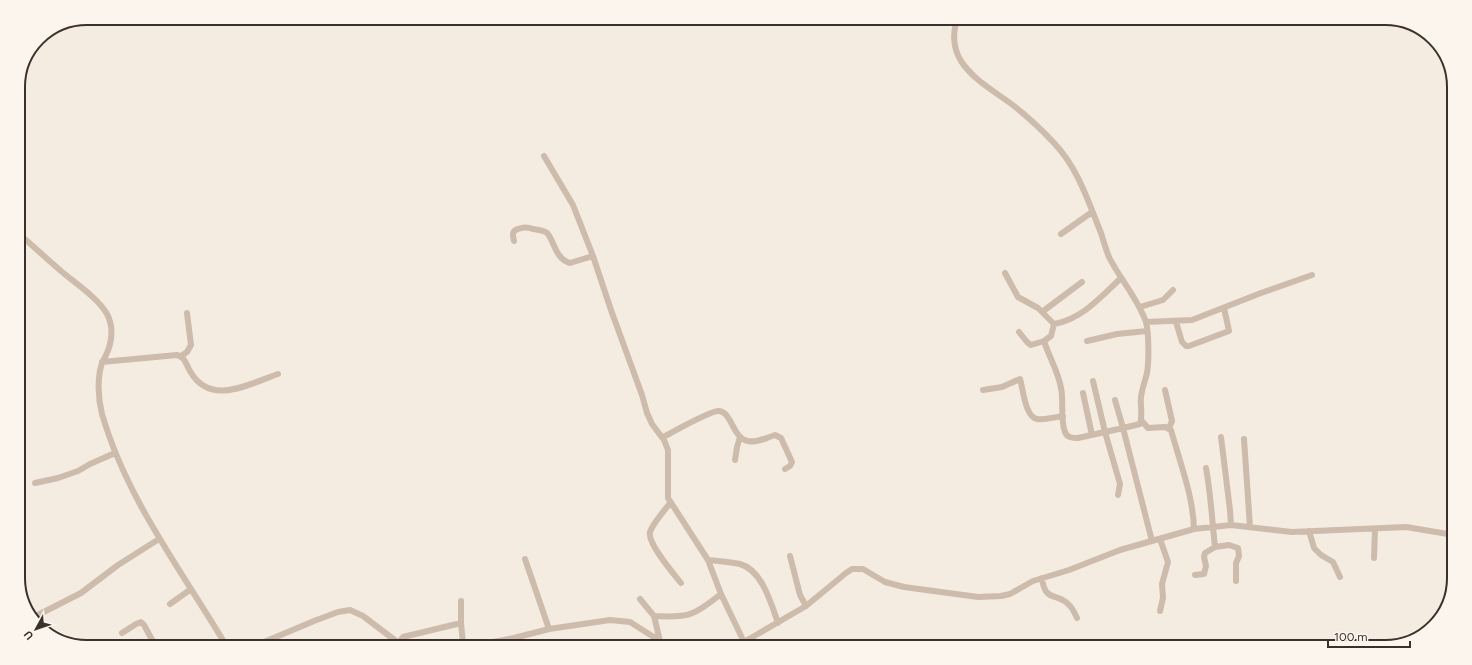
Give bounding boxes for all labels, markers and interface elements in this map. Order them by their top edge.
north arrow [16,609,56,649]
scale bar [1328,623,1410,649]
text: U [21,628,36,642]
text: 100 m [1334,630,1368,644]

